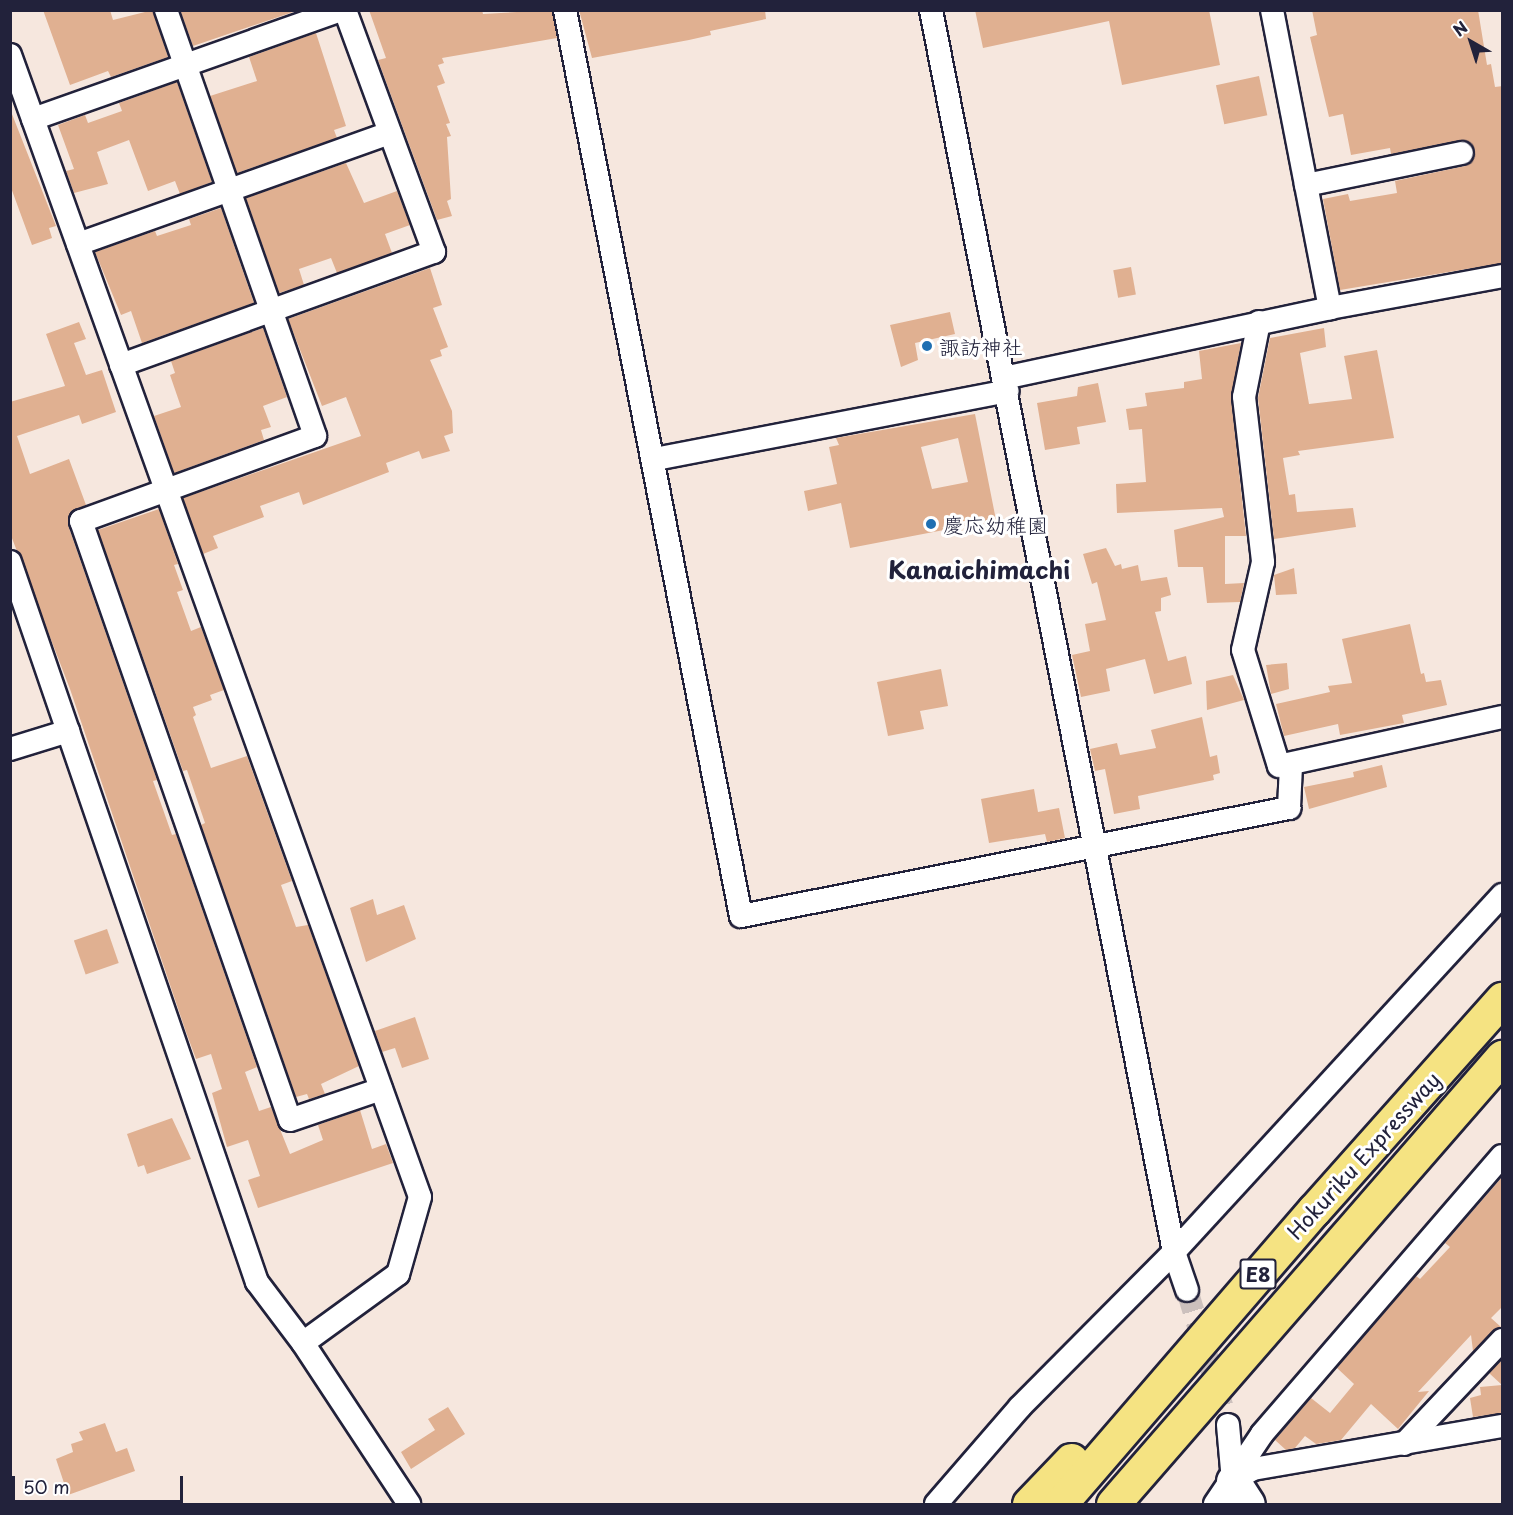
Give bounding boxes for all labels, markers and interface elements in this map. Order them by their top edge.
north arrow [1441,12,1501,72]
text: N [1447,15,1472,41]
place label: 諏訪神社 [939,333,1023,359]
marker: 諏訪神社 [920,339,934,353]
place label: 慶応幼稚園 [943,511,1048,537]
marker: 慶応幼稚園 [924,517,938,531]
district label: Kanaichimachi [888,556,1070,584]
street label: Hokuriku Expressway [1281,1066,1445,1244]
road number: E8 [1238,1257,1278,1291]
scale bar [15,1464,186,1502]
text: 50 m [23,1473,70,1500]

